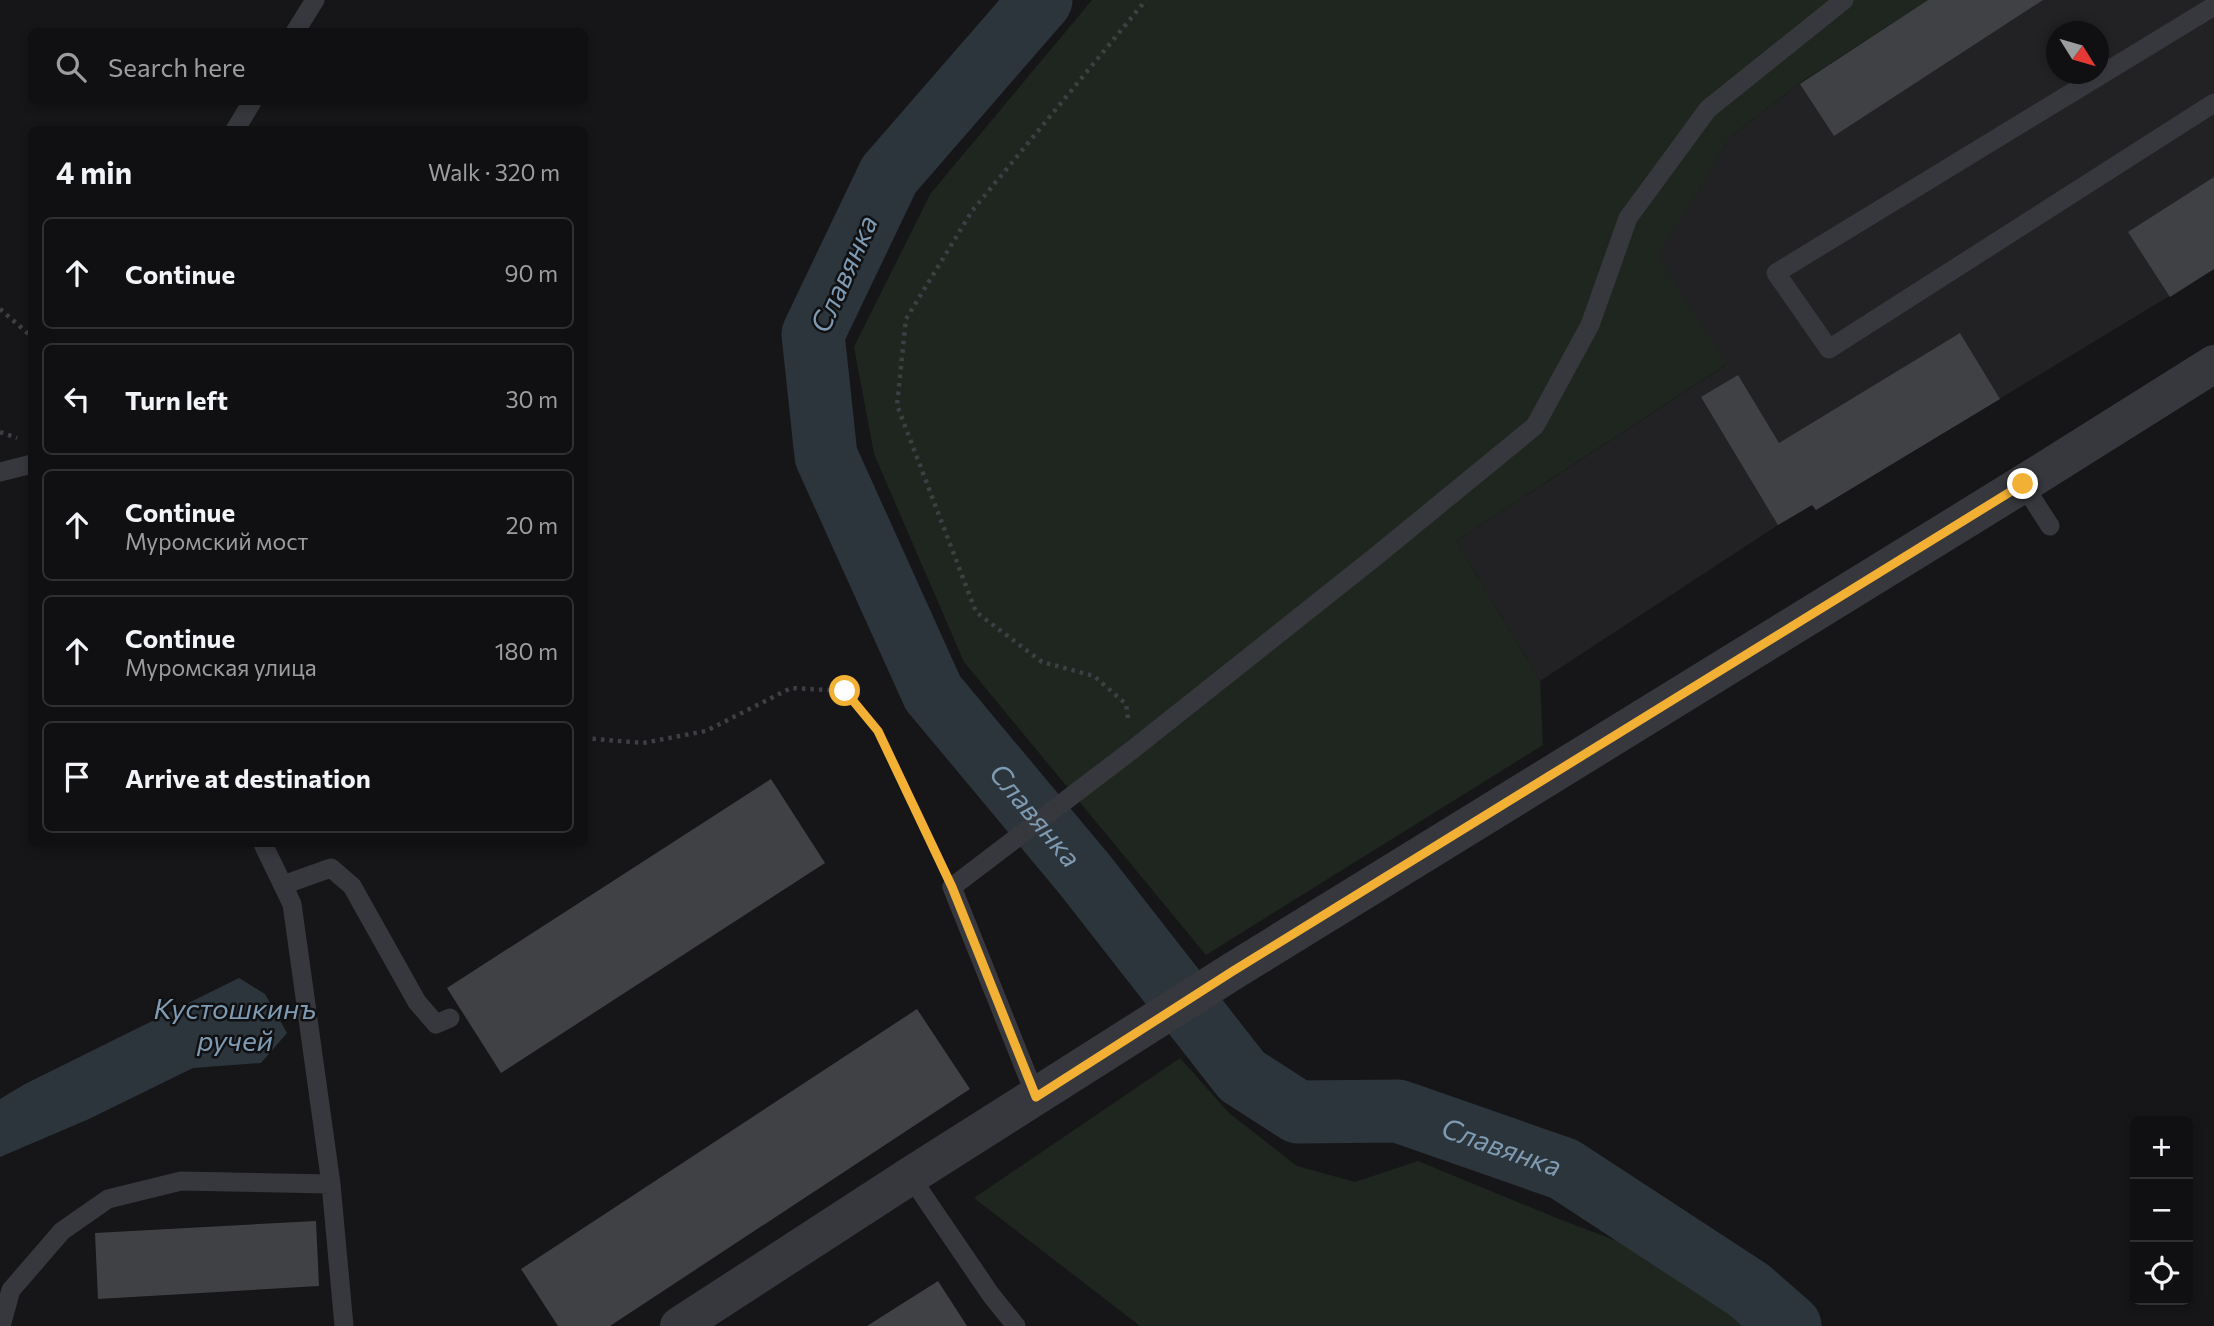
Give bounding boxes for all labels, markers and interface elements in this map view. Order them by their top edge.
north arrow [2046,21,2109,84]
search box [28,28,588,105]
icon: search [52,48,90,86]
text: Search here [108,51,246,82]
text: 4 min [56,153,132,190]
text: Walk · 320 m [428,158,560,186]
water label: Славянка [802,210,884,338]
icon: ahead [58,254,96,292]
text: Continue [125,258,235,289]
text: 90 m [505,259,558,287]
icon: left [58,380,96,418]
text: Turn left [125,384,228,415]
text: 30 m [505,385,558,413]
route end [2007,468,2038,499]
text: Continue [125,496,235,527]
icon: ahead [58,506,96,544]
text: 20 m [506,511,558,539]
text: Муромский мост [125,527,308,555]
text: Continue [125,622,235,653]
icon: ahead [58,632,96,670]
text: 180 m [495,637,558,665]
text: Муромская улица [125,653,317,681]
route start [829,675,860,706]
water label: Славянка [983,756,1089,873]
icon: arrive [58,758,96,796]
text: Arrive at destination [125,762,371,793]
water label: Кустошкинъ ручей [154,991,316,1057]
water label: Славянка [1437,1110,1566,1183]
map controls [2130,1116,2193,1305]
button: + [2130,1116,2193,1179]
button: − [2130,1179,2193,1242]
button: locate [2130,1242,2193,1305]

